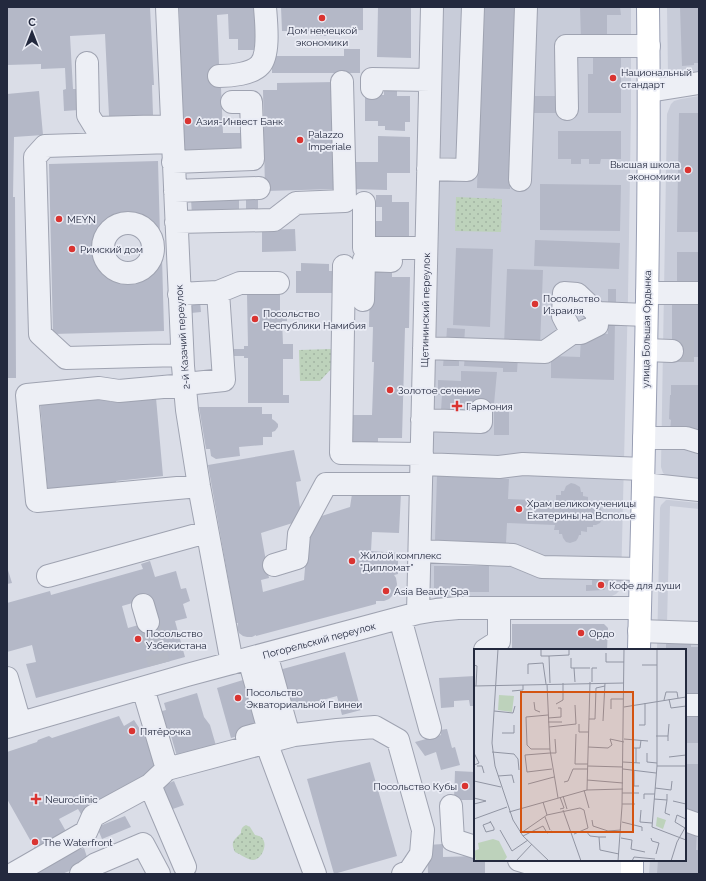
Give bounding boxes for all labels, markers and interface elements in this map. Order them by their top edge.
north arrow [12,12,52,52]
marker: Дом немецкой экономики [317,13,327,23]
text: С [28,16,36,29]
place label: Дом немецкой экономики [287,25,357,48]
place label: Национальный стандарт [621,67,692,90]
marker: Национальный стандарт [608,73,618,83]
marker: Азия-Инвест Банк [183,116,193,126]
place label: Азия-Инвест Банк [196,116,283,127]
place label: Palazzo Imperiale [308,129,352,152]
marker: Palazzo Imperiale [295,135,305,145]
place label: Высшая школа экономики [610,159,680,182]
marker: Высшая школа экономики [683,165,693,175]
marker: MEYN [54,214,64,224]
place label: MEYN [67,214,96,225]
marker: Римский дом [67,244,77,254]
place label: Римский дом [80,244,143,255]
street label: Щетининский переулок [419,252,432,368]
street label: улица Большая Ордынка [640,270,653,388]
street label: 2-й Казачий переулок [173,284,192,390]
place label: Посольство Израиля [543,293,600,316]
marker: Посольство Израиля [530,299,540,309]
place label: Посольство Республики Намибия [263,308,366,331]
marker: Посольство Республики Намибия [250,314,260,324]
marker: Золотое сечение [385,385,395,395]
place label: Золотое сечение [398,385,480,396]
marker: Гармония [451,400,463,412]
place label: Гармония [466,401,513,412]
place label: Храм великомученицы Екатерины на Всполье [527,498,636,521]
marker: Храм великомученицы Екатерины на Всполье [514,504,524,514]
place label: Жилой комплекс "Дипломат" [360,550,442,573]
marker: Жилой комплекс "Дипломат" [347,556,357,566]
marker: Кофе для души [596,580,606,590]
place label: Кофе для души [609,580,681,591]
marker: Asia Beauty Spa [381,586,391,596]
place label: Asia Beauty Spa [394,586,468,597]
street label: Погорельский переулок [261,620,377,661]
place label: Посольство Узбекистана [146,628,207,651]
marker: Ордо [576,628,586,638]
place label: Ордо [589,628,614,639]
marker: Посольство Узбекистана [133,634,143,644]
inset map [474,649,686,861]
place label: Посольство Экваториальной Гвинеи [246,687,362,710]
marker: Посольство Экваториальной Гвинеи [233,693,243,703]
marker: Пятёрочка [127,726,137,736]
place label: Пятёрочка [140,726,191,737]
place label: Посольство Кубы [374,781,457,792]
marker: Посольство Кубы [460,781,470,791]
marker: Neuroclinic [30,793,42,805]
place label: Neuroclinic [45,794,98,805]
marker: The Waterfront [30,837,40,847]
place label: The Waterfront [43,837,113,848]

